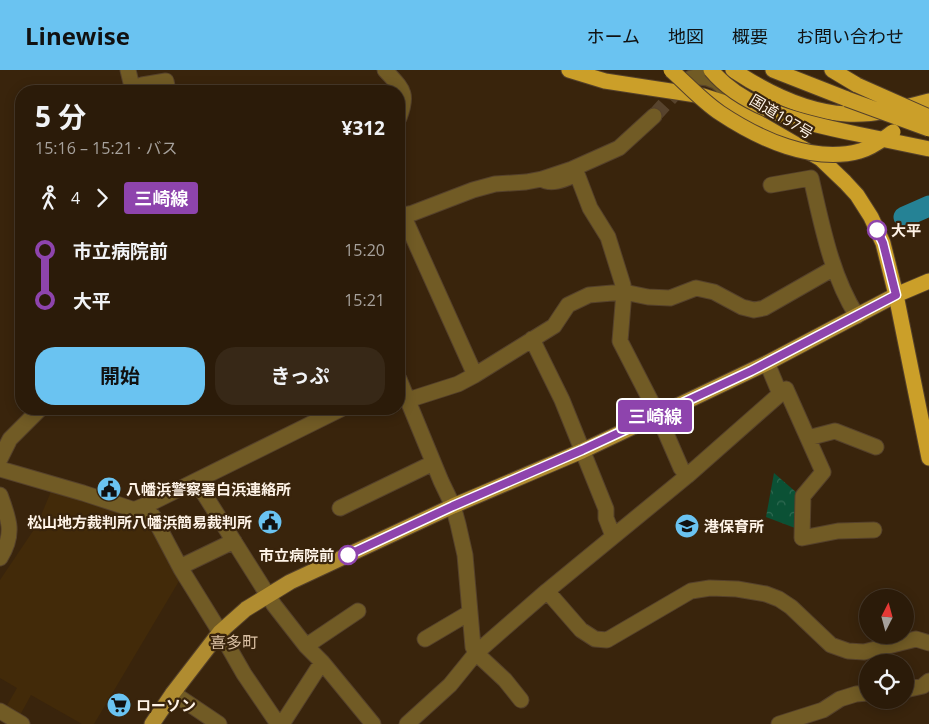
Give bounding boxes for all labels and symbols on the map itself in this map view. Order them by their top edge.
street label: 国道197号 [747,89,817,143]
marker: 大平 [867,220,887,240]
place label: 大平 [891,220,921,240]
line badge: 三崎線 [626,400,684,432]
public building icon: 八幡浜警察署白浜連絡所 [96,476,122,502]
place label: 八幡浜警察署白浜連絡所 [126,479,291,499]
public building icon: 松山地方裁判所八幡浜簡易裁判所 [257,509,283,535]
place label: 松山地方裁判所八幡浜簡易裁判所 [27,512,252,532]
school or university icon: 港保育所 [674,513,700,539]
place label: 港保育所 [704,516,764,536]
place label: 市立病院前 [259,545,334,565]
marker: 市立病院前 [338,545,358,565]
north arrow [859,589,914,644]
district label: 喜多町 [210,631,258,653]
supermarket icon: ローソン [106,692,132,718]
place label: ローソン [136,695,196,715]

